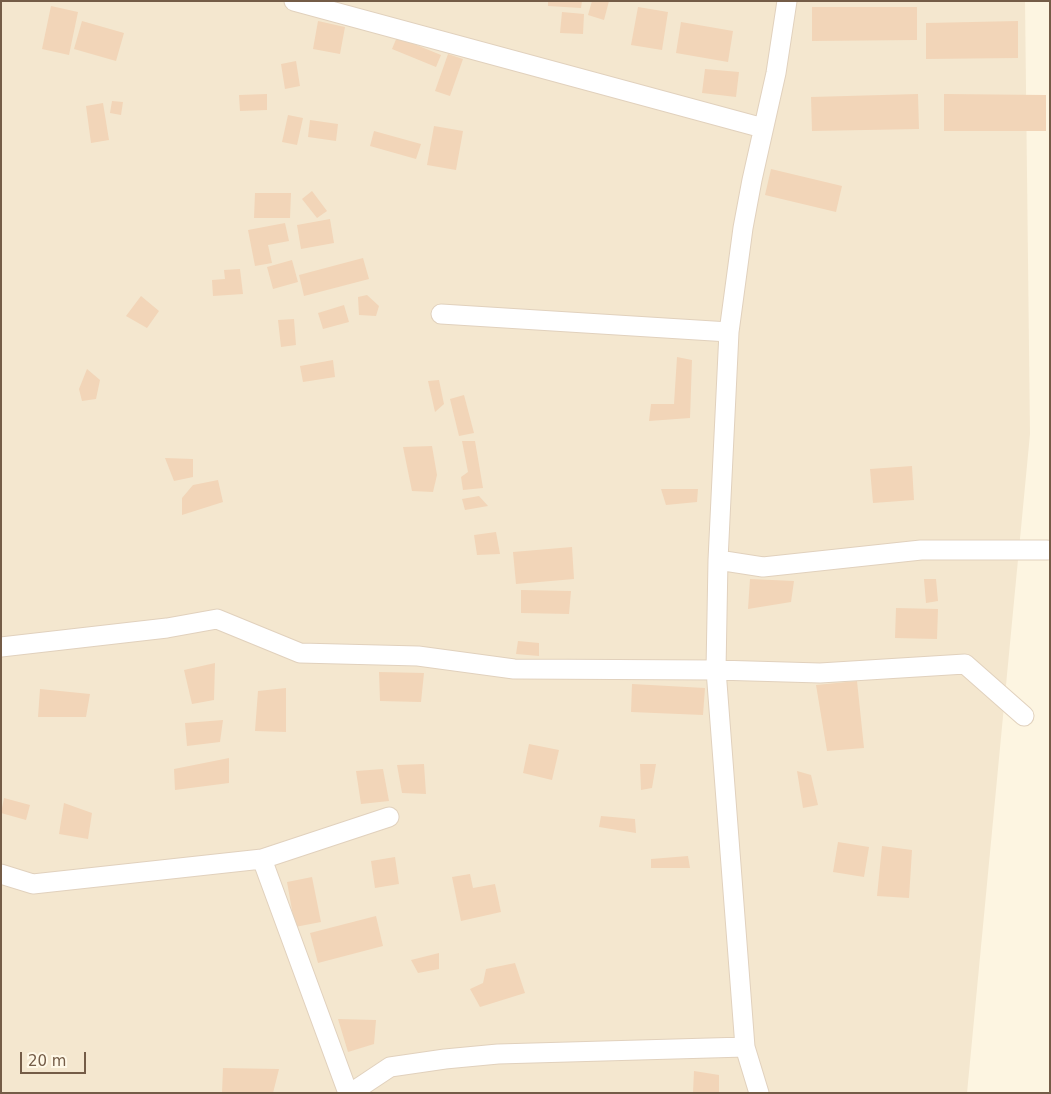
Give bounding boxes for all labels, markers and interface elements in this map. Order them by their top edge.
scale bar [22,1042,89,1074]
text: 20 m [28,1052,66,1070]

